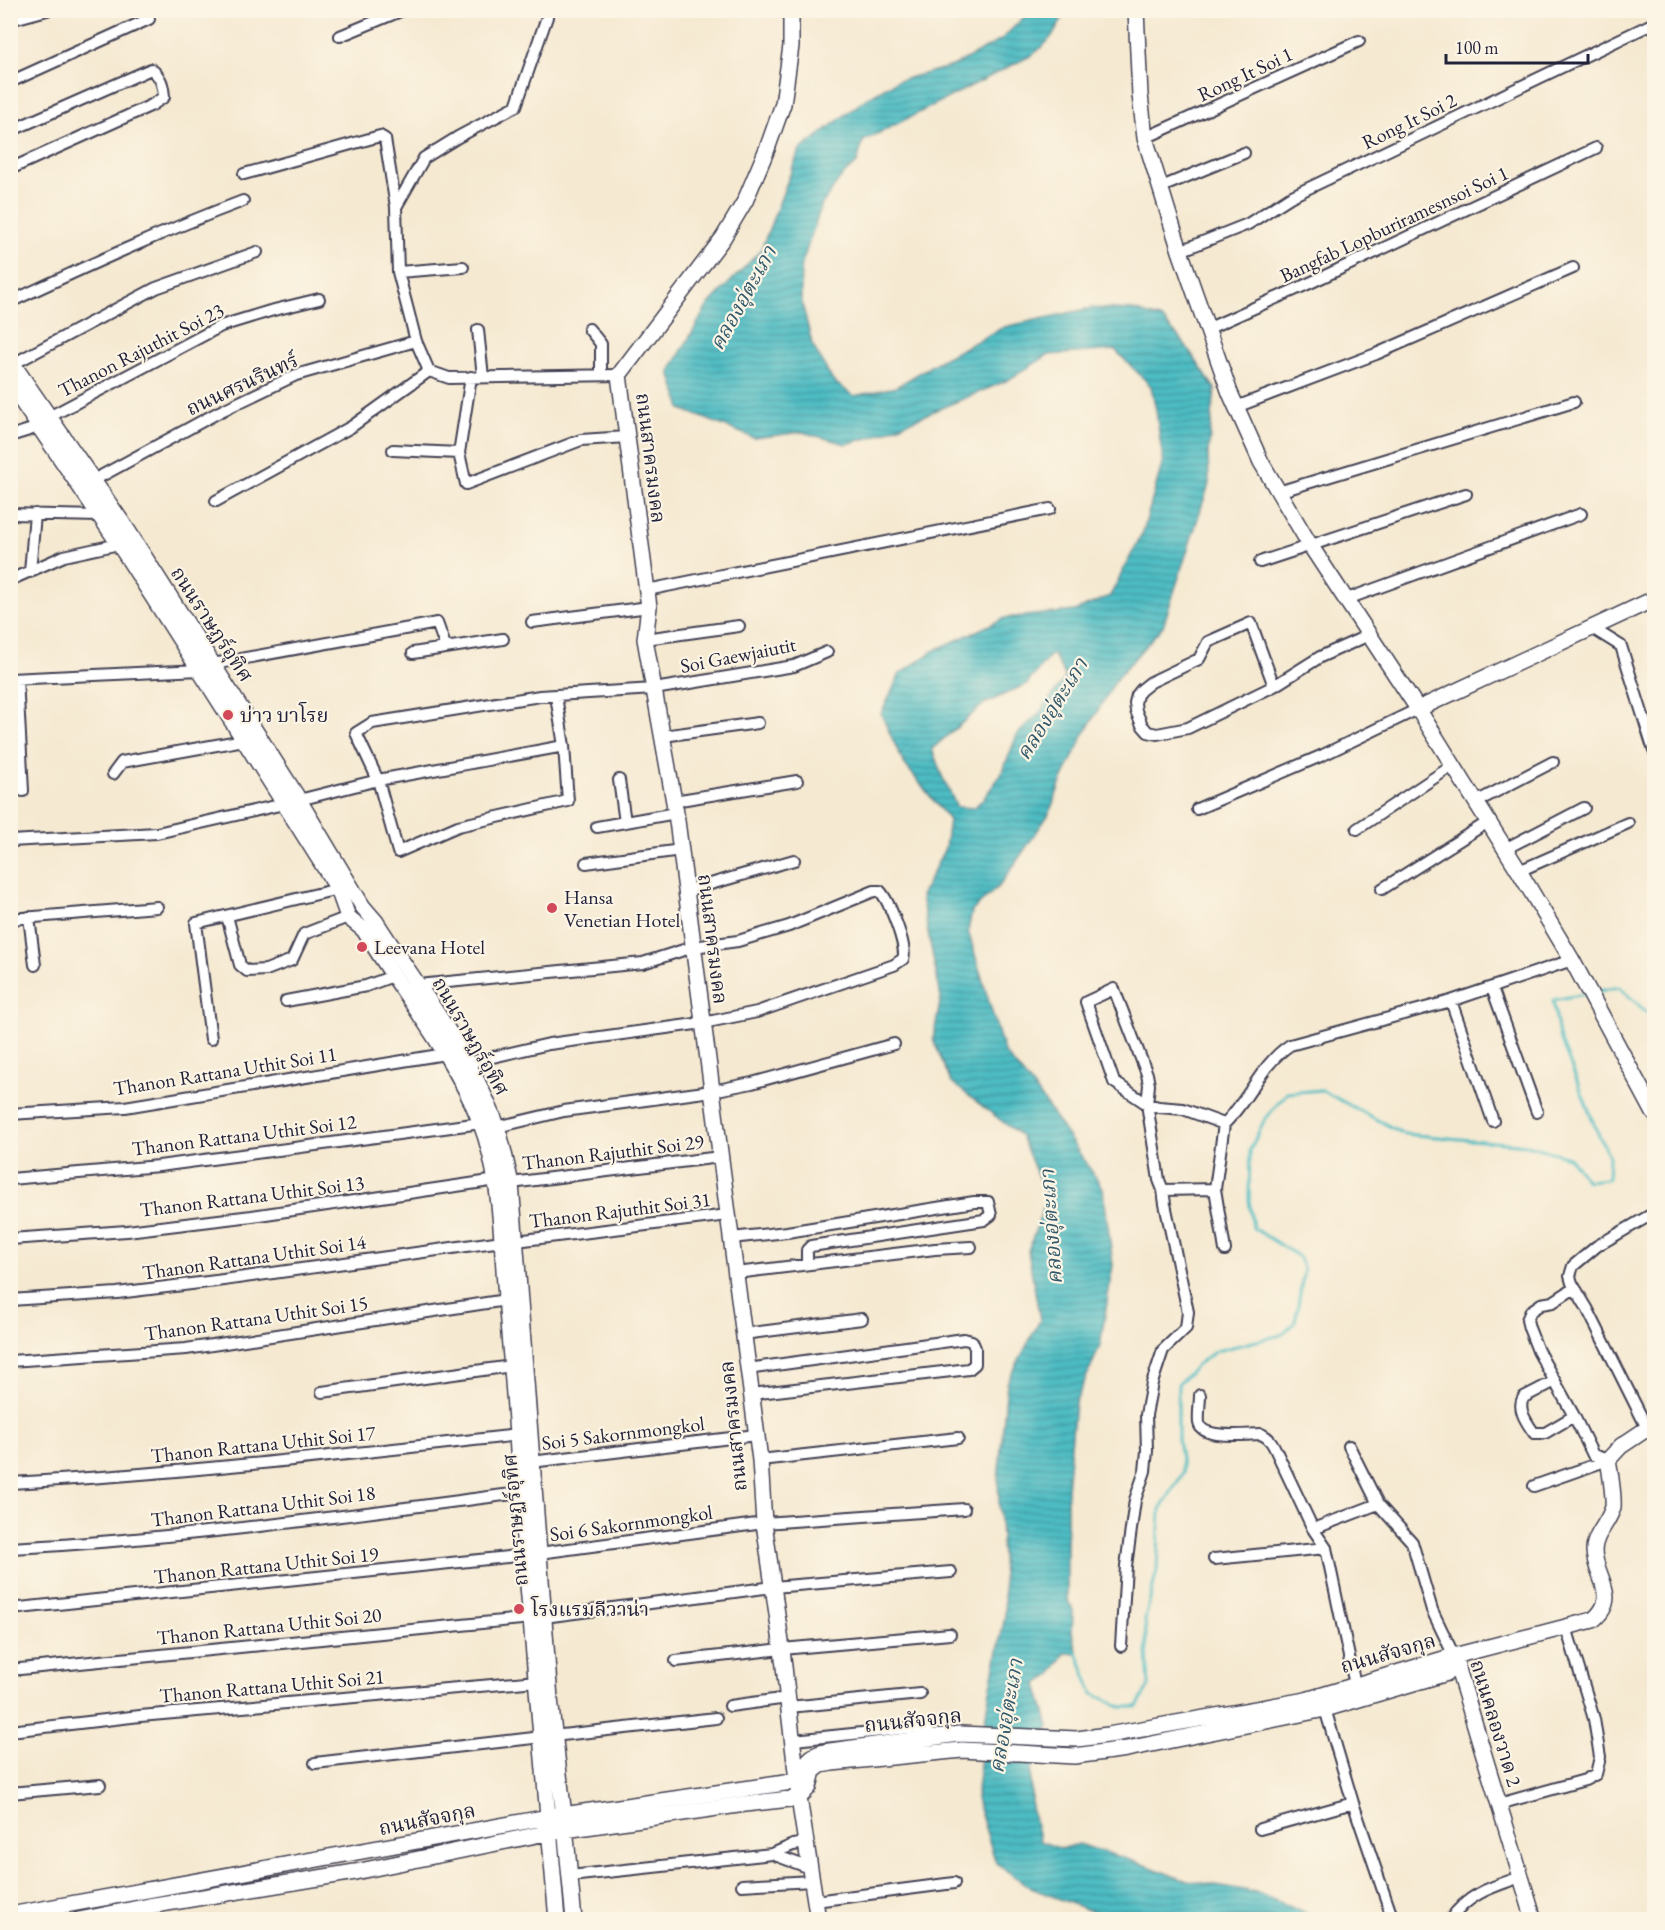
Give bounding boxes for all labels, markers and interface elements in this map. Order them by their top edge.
scale bar [1446,27,1588,65]
text: 100 m [1455,36,1499,59]
street label: Rong It Soi 1 [1193,41,1297,107]
street label: Rong It Soi 2 [1357,87,1461,155]
street label: Bangfab Lopburiramesnsoi Soi 1 [1275,159,1513,289]
water label: คลองอุ่ตะเภา [703,240,784,355]
street label: Thanon Rajuthit Soi 23 [54,297,228,403]
street label: ถนนศรนรินทร์ [182,346,303,421]
street label: ถนนสาครมงคล [630,391,672,525]
street label: ถนนราษฏร์อุทิศ [165,561,259,687]
street label: Soi Gaewjaiutit [678,631,799,679]
water label: คลองอุ่ตะเภา [1010,652,1095,765]
place label: บ่าว บาโรย [240,701,328,728]
marker: บ่าว บาโรย [221,708,235,722]
street label: ถนนสาครมงคล [692,872,734,1006]
place label: Hansa Venetian Hotel [564,884,680,933]
marker: Hansa Venetian Hotel [545,901,559,915]
place label: Leevana Hotel [374,934,485,960]
marker: Leevana Hotel [355,940,369,954]
street label: ถนนราษฏร์อุทิศ [427,972,515,1100]
street label: Thanon Rattana Uthit Soi 11 [111,1040,339,1102]
street label: Thanon Rattana Uthit Soi 12 [130,1108,358,1162]
street label: Thanon Rajuthit Soi 29 [521,1128,706,1176]
water label: คลองอุ่ตะเภา [1033,1168,1069,1286]
street label: Thanon Rattana Uthit Soi 13 [138,1169,366,1223]
street label: Thanon Rajuthit Soi 31 [528,1186,712,1234]
street label: Thanon Rattana Uthit Soi 14 [140,1228,368,1286]
street label: Thanon Rattana Uthit Soi 15 [142,1289,370,1347]
street label: ถนนสาครมงคล [713,1359,753,1493]
street label: Soi 5 Sakornmongkol [540,1410,706,1456]
street label: Thanon Rattana Uthit Soi 17 [149,1419,377,1469]
street label: ถนนราษฏร์อุทิศ [496,1453,534,1587]
street label: Thanon Rattana Uthit Soi 18 [149,1479,377,1533]
street label: Soi 6 Sakornmongkol [548,1499,714,1547]
street label: Thanon Rattana Uthit Soi 19 [152,1540,380,1590]
place label: โรงแรมลีวาน่า [530,1595,649,1622]
street label: Thanon Rattana Uthit Soi 20 [155,1601,383,1651]
marker: โรงแรมลีวาน่า [512,1602,526,1616]
street label: ถนนสัจจกุล [1337,1627,1439,1679]
water label: คลองอุ่ตะเภา [982,1656,1030,1775]
street label: ถนนคลองวาด 2 [1464,1656,1528,1790]
street label: Thanon Rattana Uthit Soi 21 [158,1663,386,1709]
street label: ถนนสัจจกุล [863,1702,963,1738]
street label: ถนนสัจจกุล [376,1797,478,1841]

